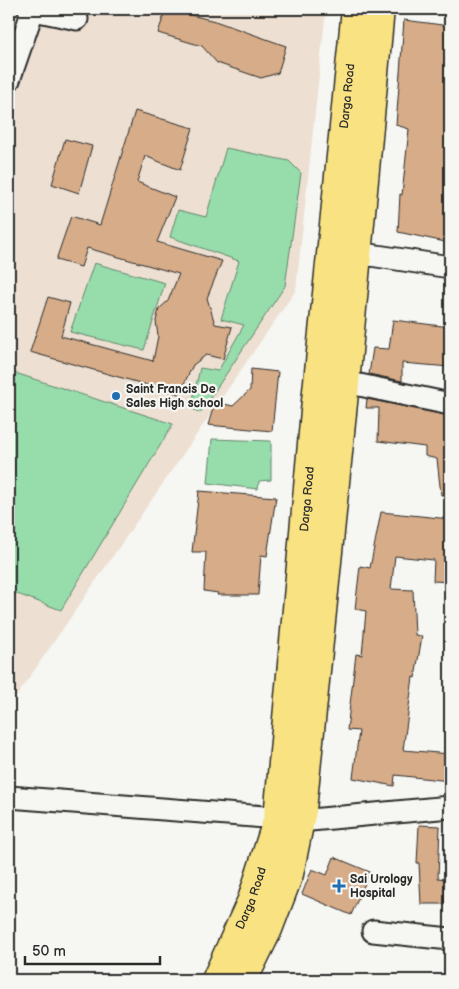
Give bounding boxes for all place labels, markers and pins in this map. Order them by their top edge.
place label: Saint Francis De Sales High school [126,382,223,411]
marker: Saint Francis De Sales High school [110,390,122,402]
place label: Sai Urology Hospital [350,872,413,901]
marker: Sai Urology Hospital [332,879,346,893]

